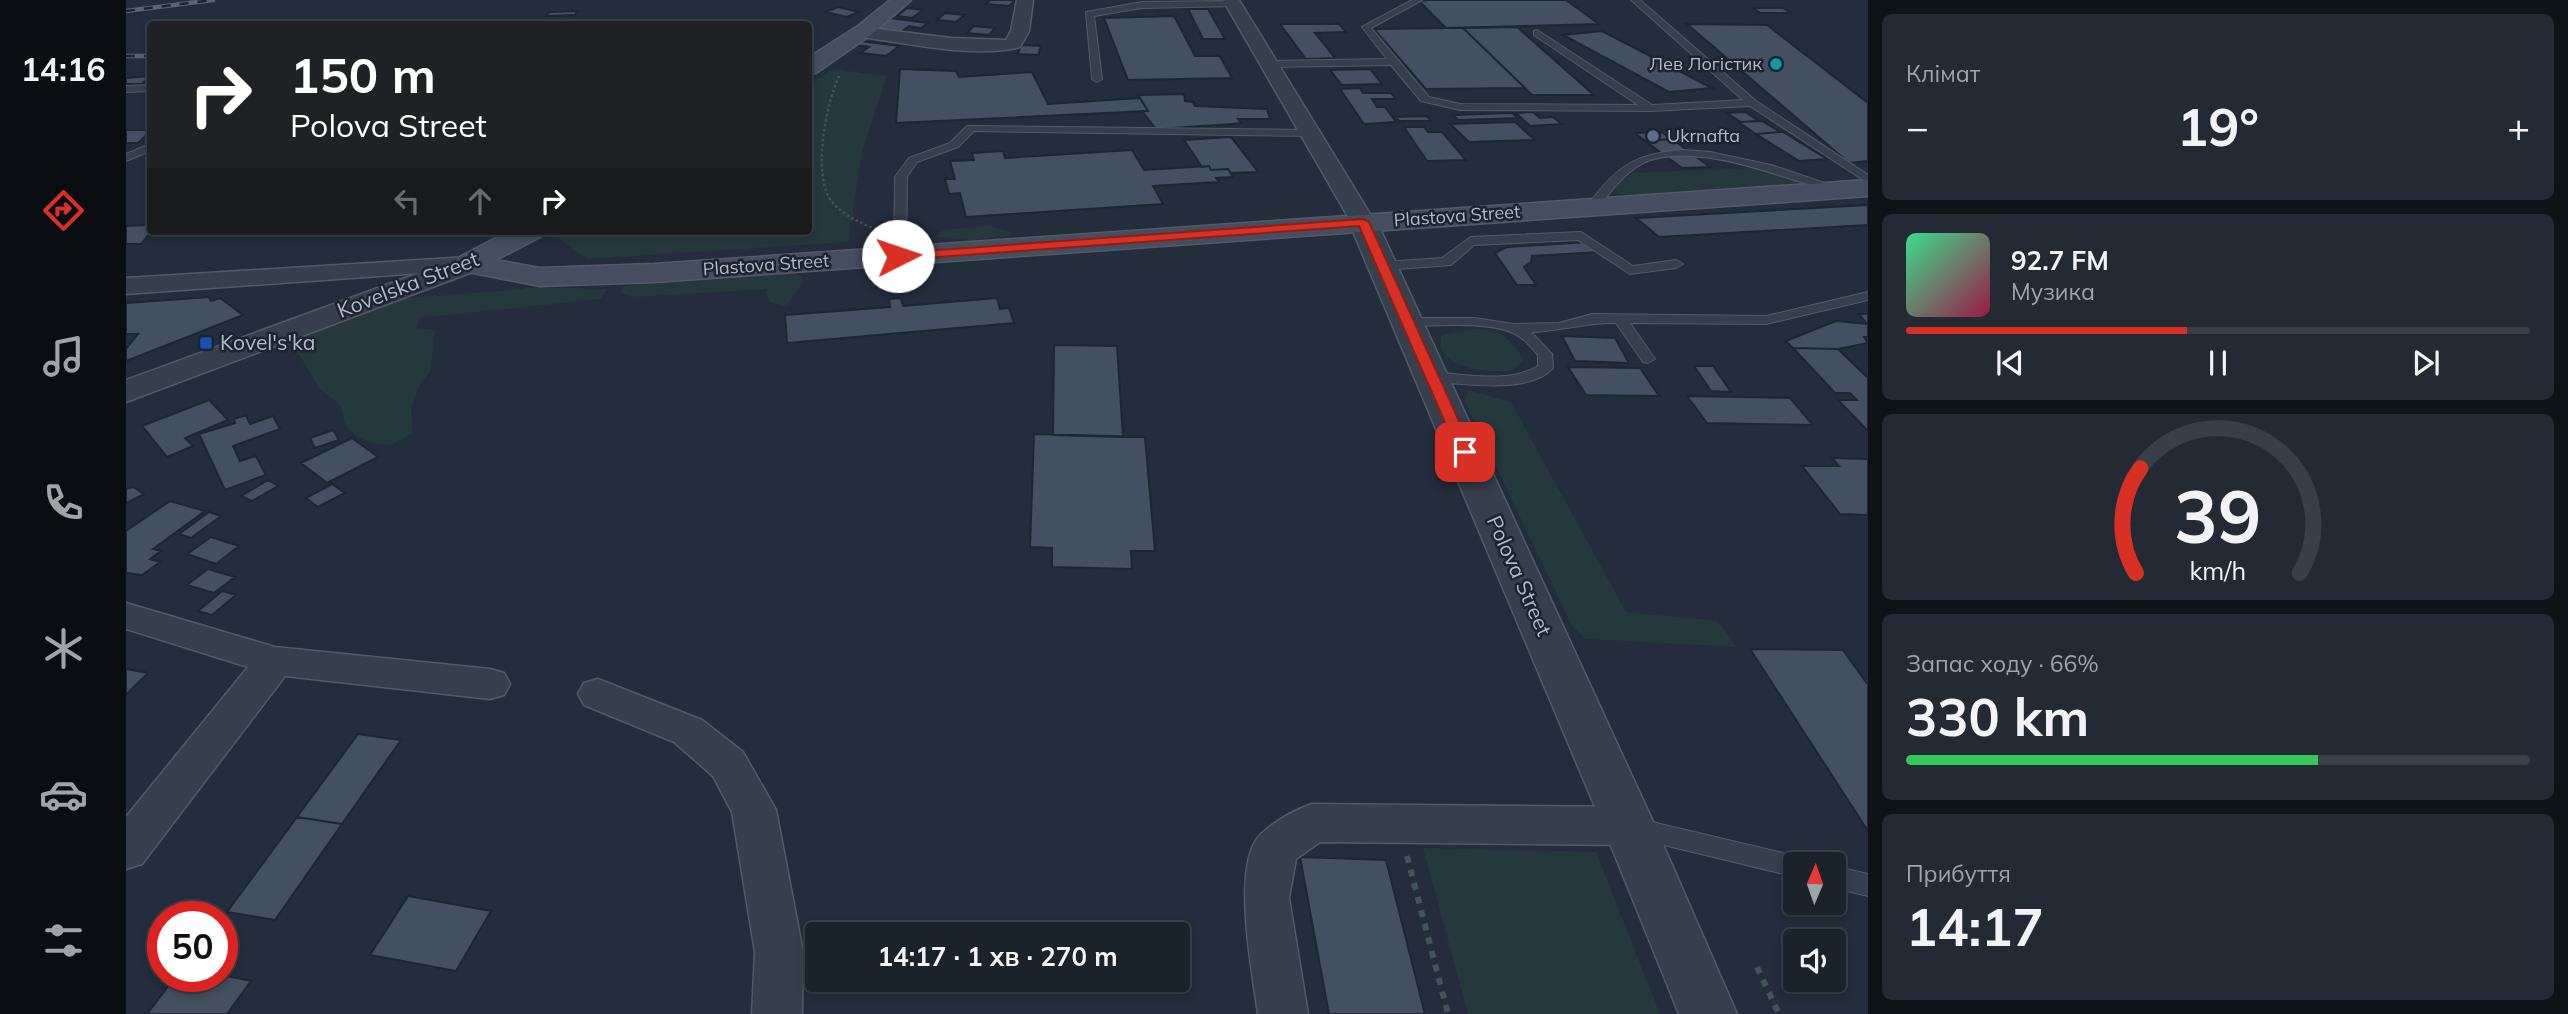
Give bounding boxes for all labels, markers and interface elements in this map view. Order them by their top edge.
text: 150 m [290,44,436,105]
text: 14:16 [21,49,105,89]
icon: right [175,49,266,140]
place label: Лев Логістик [1649,52,1762,75]
marker: Лев Логістик [1768,56,1784,72]
text: Клімат [1906,59,1980,88]
text: 19° [2177,94,2259,159]
text: − [1906,103,1929,151]
text: + [2507,103,2530,151]
text: Polova Street [290,105,487,145]
place label: Ukrnafta [1667,124,1740,147]
marker: Ukrnafta [1645,128,1661,144]
icon: left [388,182,426,220]
icon: ahead [461,182,499,220]
icon: right [534,182,572,220]
icon: directions [39,186,88,235]
street label: Plastova Street [1393,200,1521,231]
position arrow [861,219,935,293]
text: 92.7 FM [2011,244,2109,277]
street label: Kovelska Street [333,245,482,323]
street label: Plastova Street [702,249,830,280]
text: Музика [2011,277,2095,306]
place label: Kovel's'ka [220,329,315,355]
icon: music [39,332,88,381]
marker: Kovel's'ka [198,335,214,351]
icon: previous [1991,344,2029,382]
icon: pause [2199,344,2237,382]
icon: next [2407,344,2445,382]
pin [1435,422,1495,482]
icon: arrive [1446,433,1484,471]
text: 39 [2174,470,2262,561]
icon: phone [39,478,88,527]
street label: Polova Street [1482,511,1558,640]
text: km/h [2190,555,2246,586]
icon: climate [39,624,88,673]
text: Запас ходу · 66% [1906,649,2099,678]
text: 330 km [1906,684,2089,749]
icon: car [39,770,88,819]
north arrow [1783,852,1846,915]
map controls [1783,852,1846,992]
text: Прибуття [1906,859,2011,888]
text: 14:17 [1906,894,2044,959]
speed limit sign: 50 [147,901,238,992]
icon: filters [39,916,88,965]
button: sound [1783,929,1846,992]
text: 14:17 · 1 хв · 270 m [877,940,1118,973]

